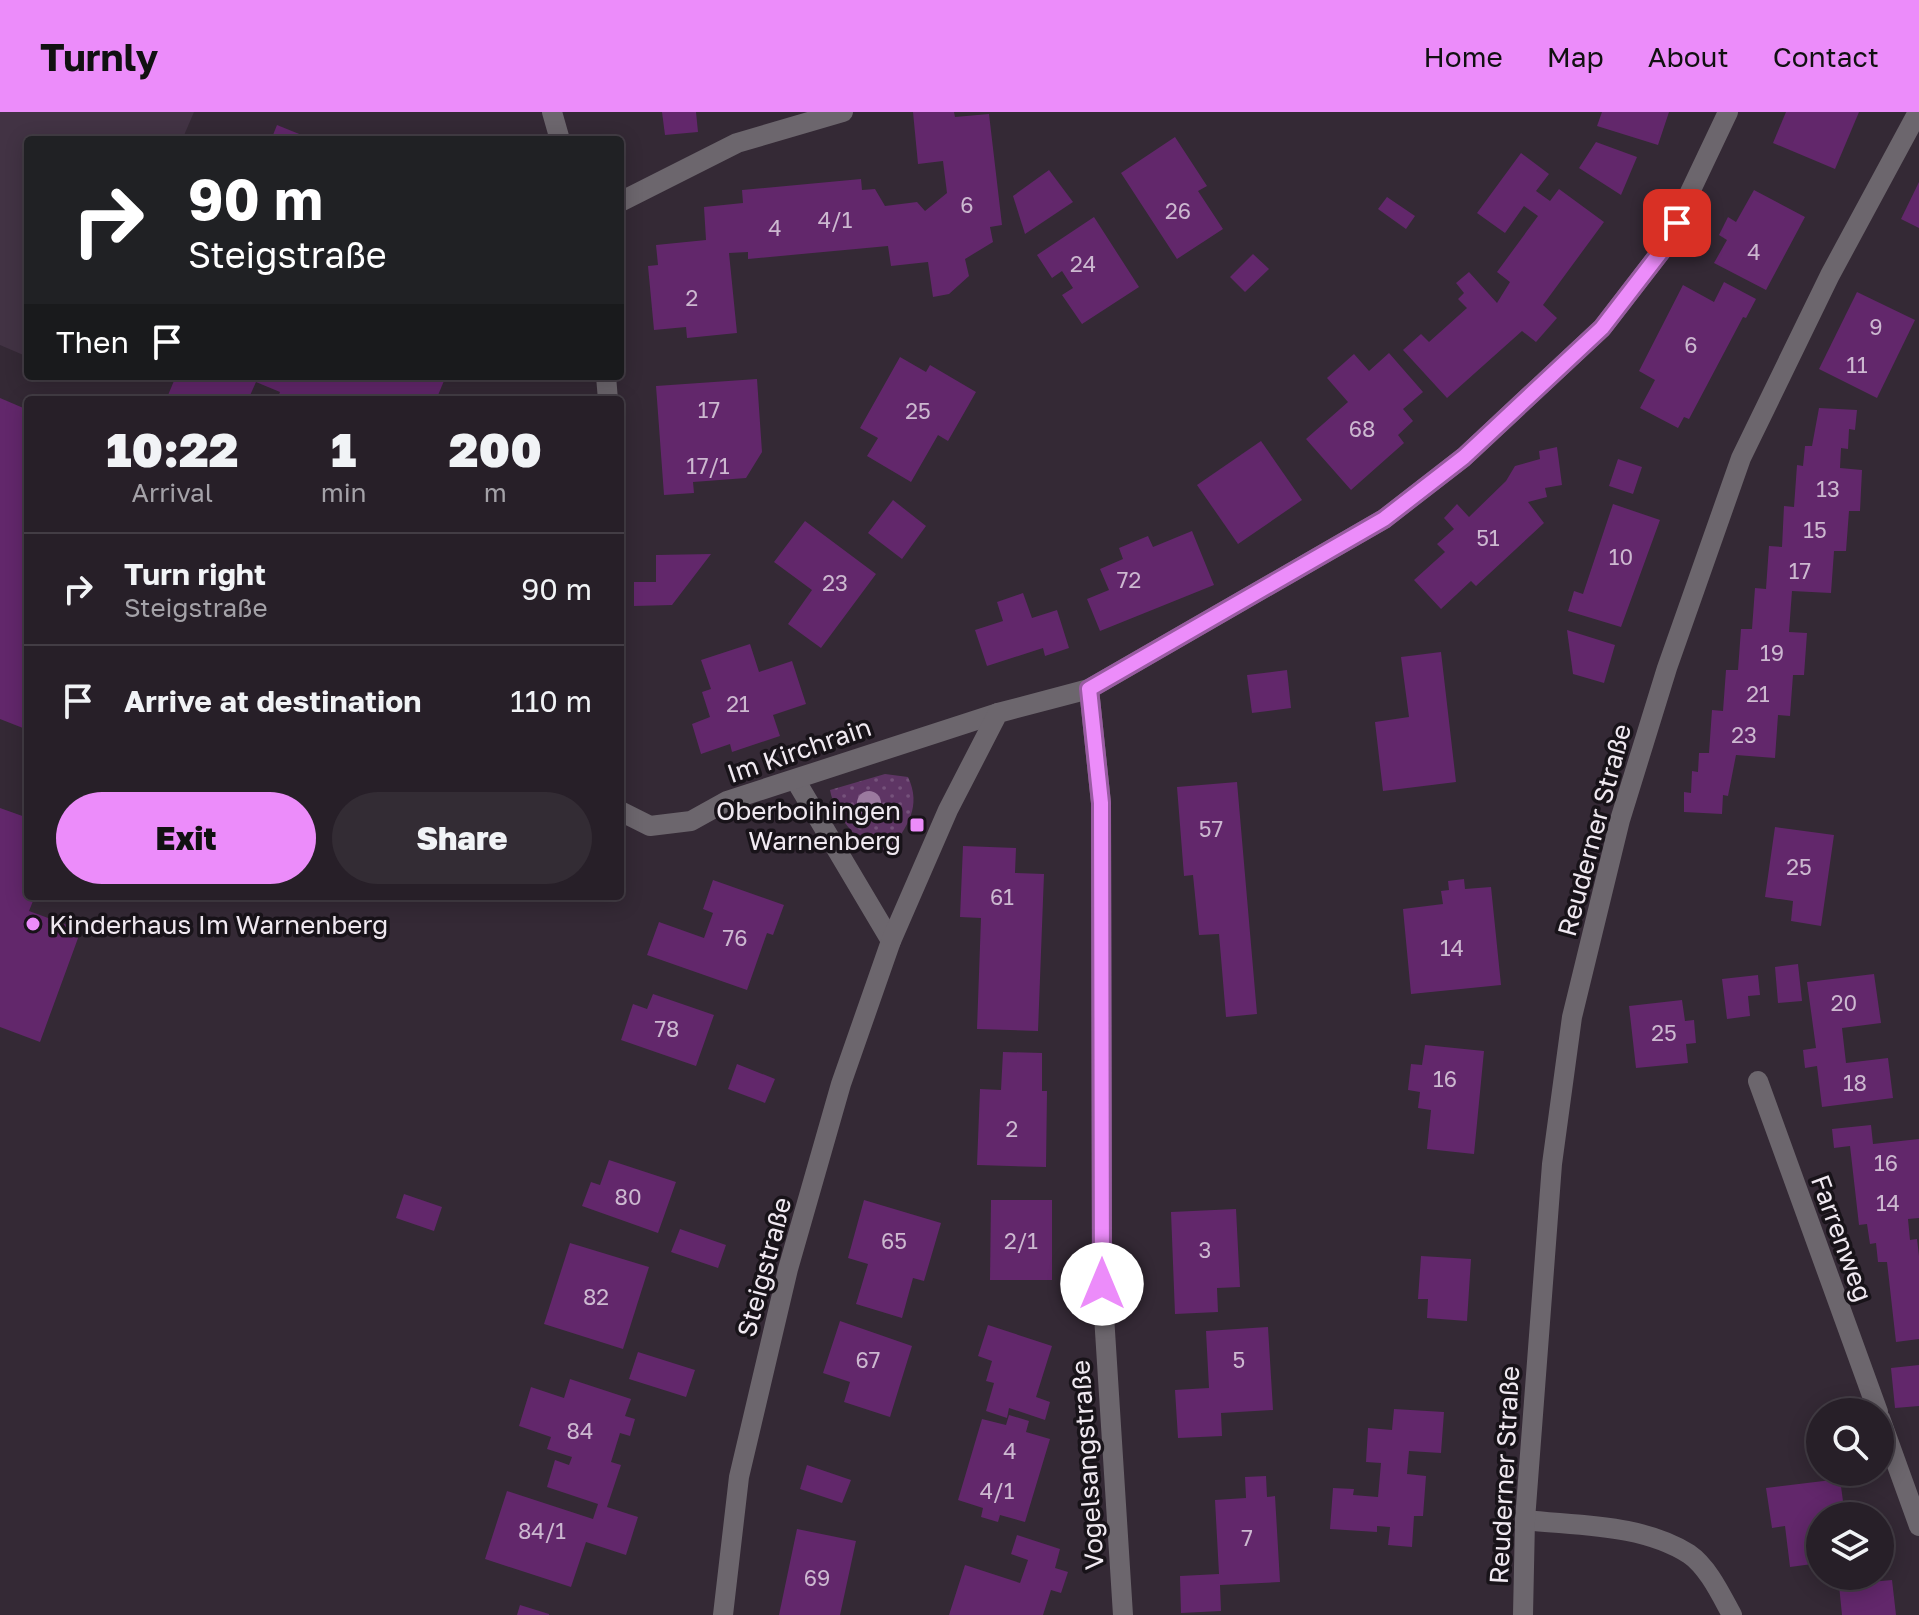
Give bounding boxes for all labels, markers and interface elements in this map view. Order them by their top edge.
text: Turnly [40,34,158,79]
text: Home [1424,40,1503,73]
text: Map [1547,40,1604,73]
text: About [1648,40,1729,73]
text: Contact [1773,40,1879,73]
text: 90 m [188,165,323,232]
icon: right [56,168,160,272]
pin [1643,189,1711,257]
house number: 6 [960,191,974,218]
house number: 26 [1165,197,1191,224]
icon: arrive [1655,201,1699,245]
house number: 4/1 [818,206,853,233]
house number: 4 [768,214,782,241]
text: Steigstraße [188,233,387,276]
house number: 4 [1747,238,1761,265]
house number: 24 [1070,250,1096,277]
house number: 2 [686,284,698,311]
house number: 9 [1869,313,1883,340]
icon: arrive [145,320,189,364]
text: Then [56,324,129,360]
house number: 6 [1684,331,1698,358]
house number: 11 [1846,351,1868,378]
house number: 17 [698,396,720,423]
house number: 25 [905,397,931,424]
house number: 68 [1349,415,1375,442]
text: 10:22 [106,420,239,478]
text: 1 [331,420,356,478]
text: 200 [449,420,542,478]
house number: 17/1 [686,452,730,479]
house number: 13 [1816,475,1840,502]
text: Arrival [132,477,213,508]
text: min [321,477,367,508]
text: m [484,477,507,508]
house number: 15 [1803,516,1827,543]
house number: 51 [1476,524,1500,551]
house number: 10 [1609,543,1633,570]
text: Turn right [124,556,266,592]
house number: 17 [1789,557,1811,584]
house number: 72 [1117,566,1141,593]
icon: right [56,567,100,611]
house number: 23 [822,569,848,596]
text: 90 m [521,571,592,607]
text: Steigstraße [124,592,267,623]
house number: 19 [1760,639,1784,666]
icon: arrive [56,679,100,723]
house number: 21 [1746,680,1770,707]
text: Arrive at destination [124,683,421,719]
text: 110 m [510,683,592,719]
house number: 21 [726,690,750,717]
street label: Im Kirchrain [723,711,875,789]
street label: Reuderner Straße [1551,721,1637,939]
house number: 23 [1731,721,1757,748]
button: Exit [56,792,316,884]
button: Share [332,792,592,884]
place label: Oberboihingen Warnenberg [716,795,901,856]
house number: 57 [1199,815,1223,842]
marker: Oberboihingen Warnenberg [908,816,926,834]
house number: 25 [1786,853,1812,880]
house number: 61 [990,883,1014,910]
place label: Kinderhaus Im Warnenberg [49,909,388,940]
marker: Kinderhaus Im Warnenberg [24,915,42,933]
house number: 76 [723,924,747,951]
house number: 14 [1440,934,1464,961]
house number: 20 [1831,989,1857,1016]
house number: 78 [654,1015,680,1042]
house number: 25 [1651,1019,1677,1046]
house number: 16 [1433,1065,1457,1092]
house number: 18 [1843,1069,1867,1096]
house number: 2 [1006,1115,1018,1142]
house number: 16 [1874,1149,1898,1176]
street label: Farrenweg [1805,1171,1879,1305]
house number: 80 [614,1183,642,1210]
house number: 14 [1876,1189,1900,1216]
street label: Steigstraße [730,1194,798,1340]
house number: 65 [881,1227,907,1254]
house number: 2/1 [1004,1227,1038,1254]
house number: 3 [1199,1236,1211,1263]
position arrow [1060,1242,1144,1326]
house number: 82 [583,1283,609,1310]
house number: 67 [856,1346,880,1373]
house number: 5 [1233,1346,1245,1373]
street label: Vogelsangstraße [1064,1359,1110,1571]
street label: Reuderner Straße [1483,1365,1525,1585]
map controls [1806,1398,1894,1590]
button: search [1806,1398,1894,1486]
house number: 84 [567,1417,593,1444]
house number: 4 [1003,1437,1017,1464]
house number: 4/1 [980,1477,1015,1504]
button: layers [1806,1502,1894,1590]
house number: 84/1 [518,1517,566,1544]
house number: 7 [1241,1524,1253,1551]
house number: 69 [804,1564,830,1591]

